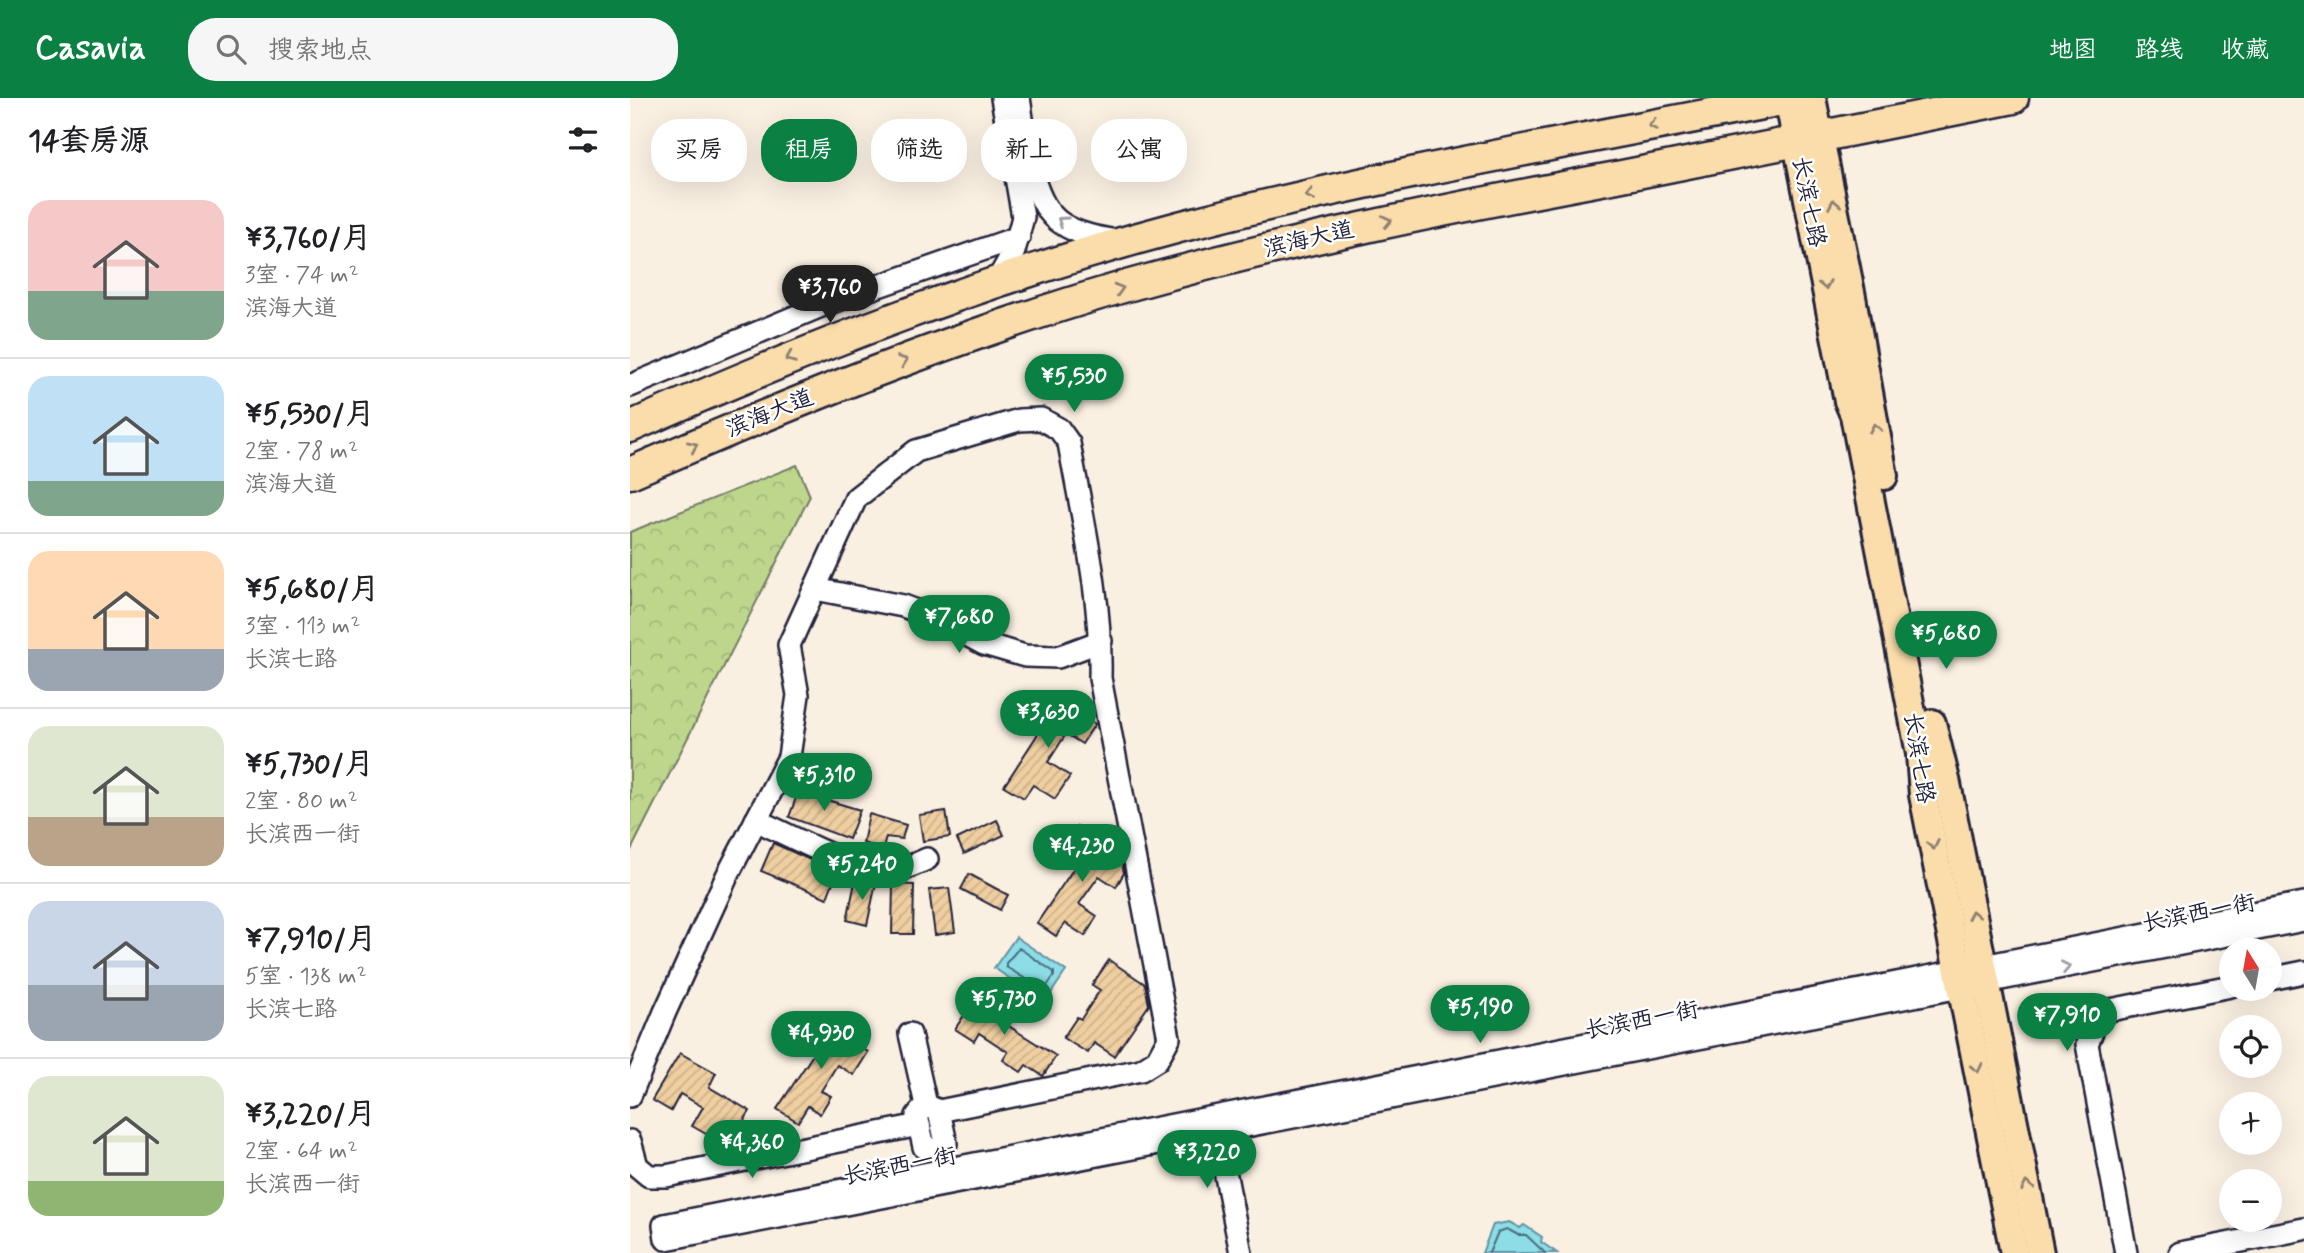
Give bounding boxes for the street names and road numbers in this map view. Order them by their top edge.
street label: 长滨七路 [1784,154,1832,250]
street label: 滨海大道 [1261,215,1357,265]
street label: 滨海大道 [722,383,818,445]
street label: 长滨七路 [1896,710,1940,806]
street label: 长滨西一街 [2140,888,2258,940]
street label: 长滨西一街 [1583,995,1701,1047]
street label: 长滨西一街 [841,1141,959,1193]

